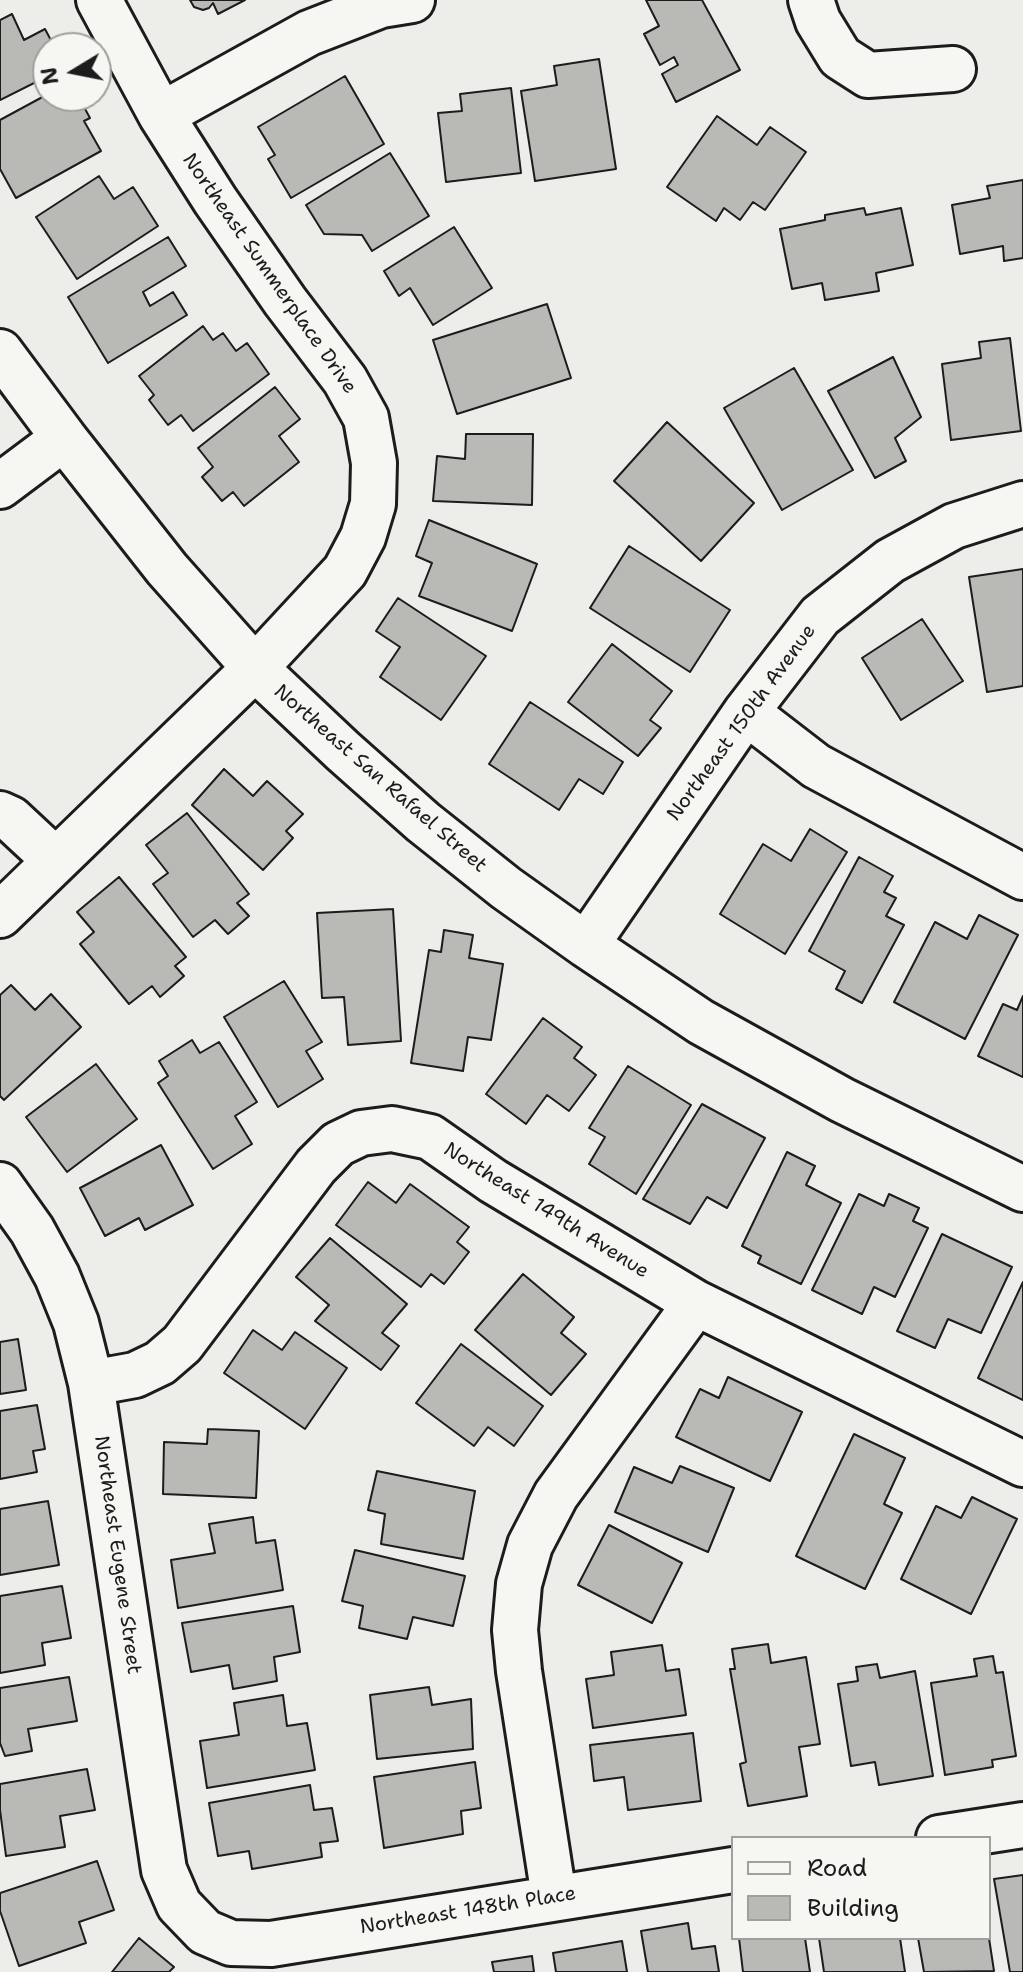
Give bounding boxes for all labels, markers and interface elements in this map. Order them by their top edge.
north arrow [32,32,112,112]
text: N [34,65,66,87]
street label: Northeast Summerplace Drive [177,149,361,399]
street label: Northeast 150th Avenue [663,620,821,826]
street label: Northeast San Rafael Street [269,680,491,878]
street label: Northeast 149th Avenue [439,1138,653,1284]
street label: Northeast Eugene Street [88,1434,146,1676]
legend [731,1836,991,1940]
text: Road [807,1852,867,1884]
street label: Northeast 148th Place [358,1882,578,1940]
text: Building [807,1892,899,1924]

